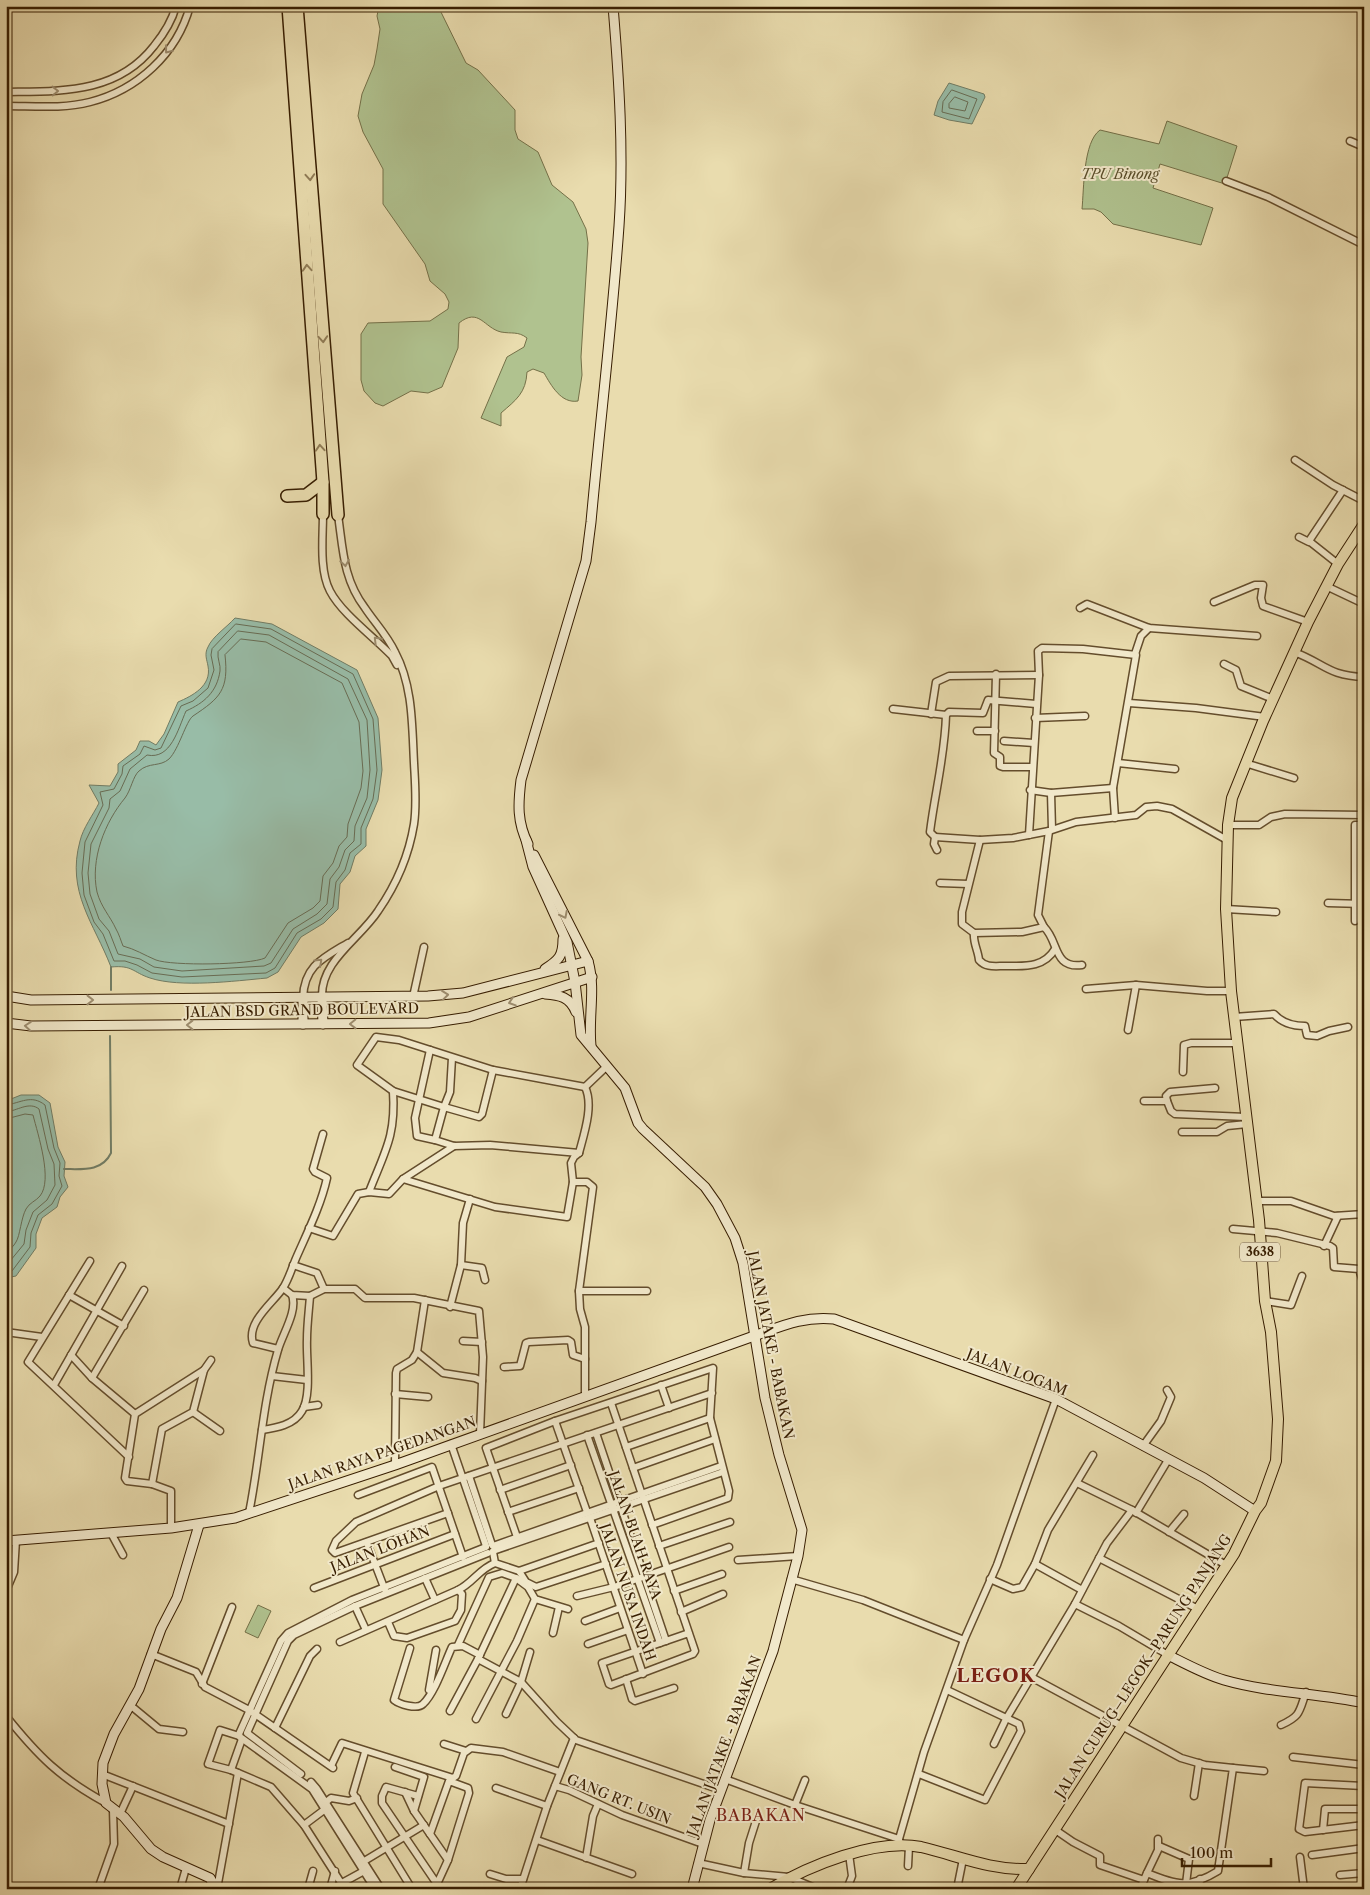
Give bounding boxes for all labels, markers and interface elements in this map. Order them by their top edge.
one-way arrow [166,44,174,53]
one-way arrow [52,86,59,96]
park label: TPU Binong [1081,165,1161,183]
one-way arrow [305,173,316,181]
one-way arrow [302,264,313,272]
one-way arrow [317,335,328,343]
one-way arrow [315,443,326,451]
one-way arrow [339,559,349,567]
one-way arrow [374,636,383,645]
one-way arrow [558,910,568,919]
one-way arrow [313,959,322,968]
one-way arrow [441,990,449,1001]
one-way arrow [86,995,94,1005]
one-way arrow [509,997,517,1007]
street label: JALAN BSD GRAND BOULEVARD [183,999,419,1021]
one-way arrow [348,1019,356,1029]
one-way arrow [23,1020,31,1031]
one-way arrow [186,1020,194,1030]
road number: 3638 [1240,1242,1280,1262]
street label: JALAN JATAKE - BABAKAN [744,1247,798,1441]
street label: JALAN LOGAM [962,1344,1070,1400]
street label: JALAN RAYA PAGEDANGAN [284,1412,479,1494]
street label: JALAN BUAH RAYA [604,1466,666,1602]
street label: JALAN NUSA INDAH [595,1519,660,1663]
street label: JALAN LOHAN [326,1522,433,1577]
street label: JALAN CURUG–LEGOK–PARUNG PANJANG [1050,1531,1235,1803]
street label: JALAN JATAKE - BABAKAN [683,1653,765,1839]
district label: LEGOK [956,1664,1036,1687]
street label: GANG RT. USIN [564,1770,674,1828]
district label: BABAKAN [715,1805,807,1825]
scale bar [1182,1835,1271,1867]
text: 100 m [1190,1843,1233,1862]

